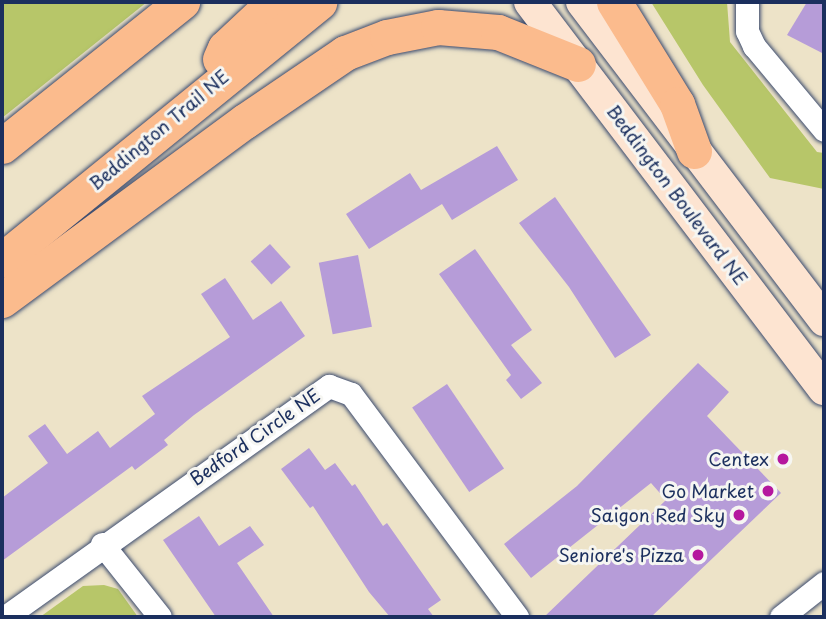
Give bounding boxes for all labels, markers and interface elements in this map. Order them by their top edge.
street label: Beddington Trail NE [85,66,233,194]
street label: Beddington Boulevard NE [602,101,752,289]
street label: Bedford Circle NE [185,384,325,490]
place label: Centex [708,448,769,470]
marker: Centex [775,451,791,467]
place label: Go Market [660,480,754,502]
marker: Go Market [760,483,776,499]
place label: Saigon Red Sky [588,504,725,526]
marker: Saigon Red Sky [731,507,747,523]
place label: Seniore's Pizza [559,544,684,566]
marker: Seniore's Pizza [690,547,706,563]

